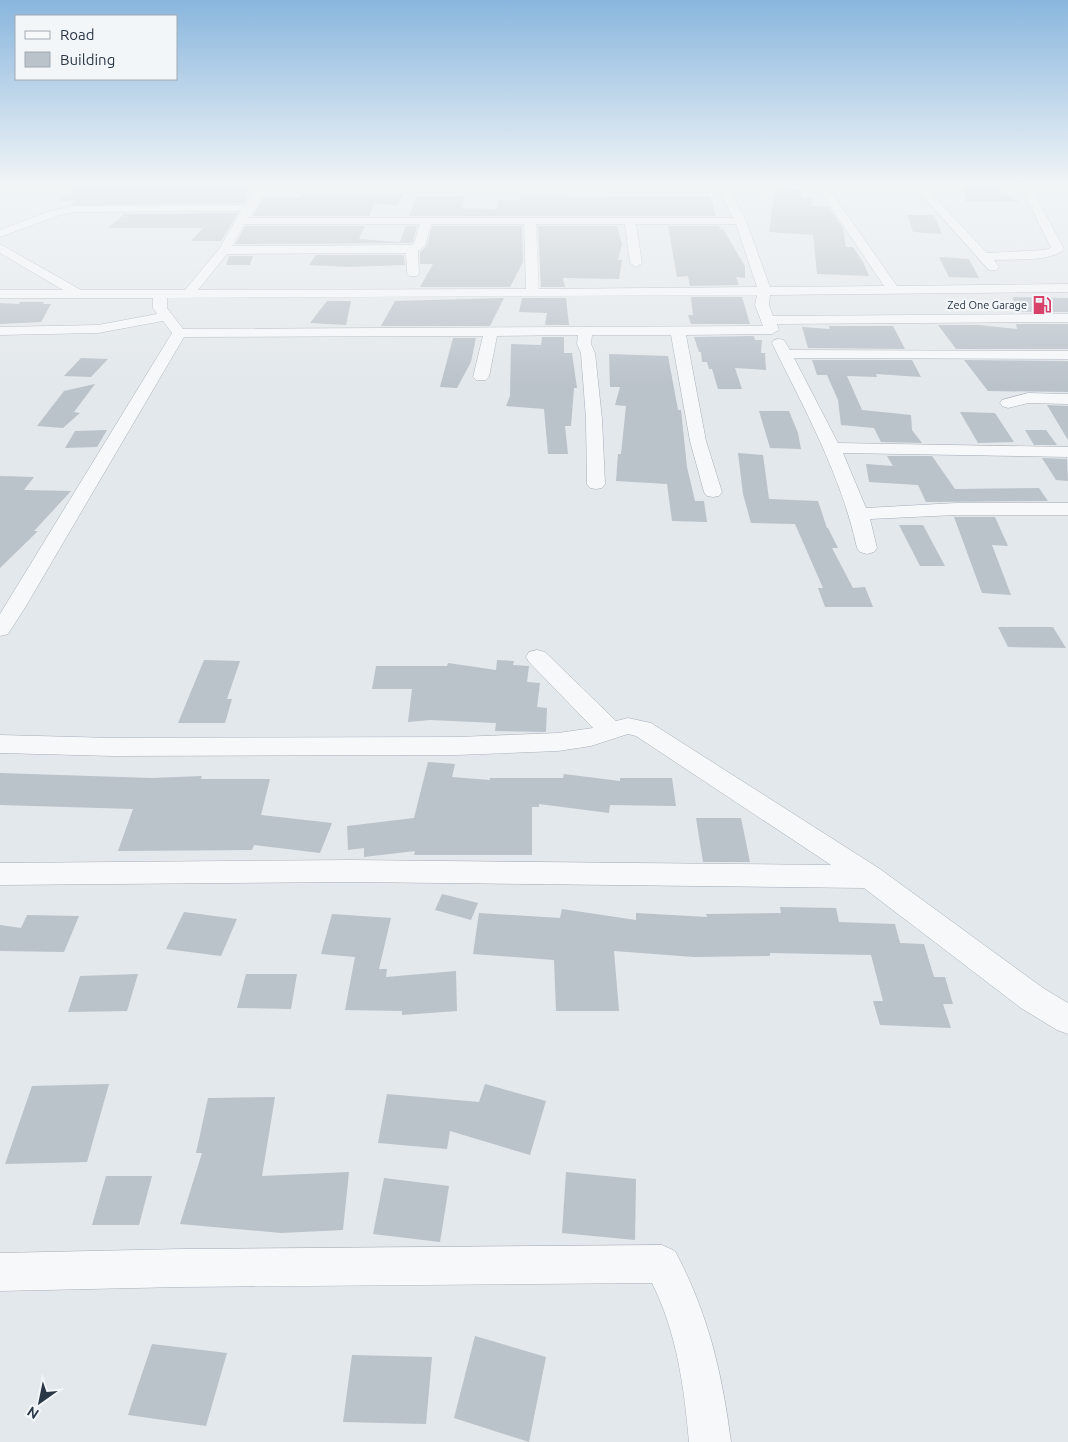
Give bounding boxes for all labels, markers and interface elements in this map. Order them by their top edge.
legend [15,15,178,80]
text: Road [60,26,95,43]
text: Building [60,51,115,68]
fuel station icon: Zed One Garage [1031,294,1053,316]
place label: Zed One Garage [947,299,1027,311]
north arrow [15,1377,65,1427]
text: N [24,1403,42,1422]

